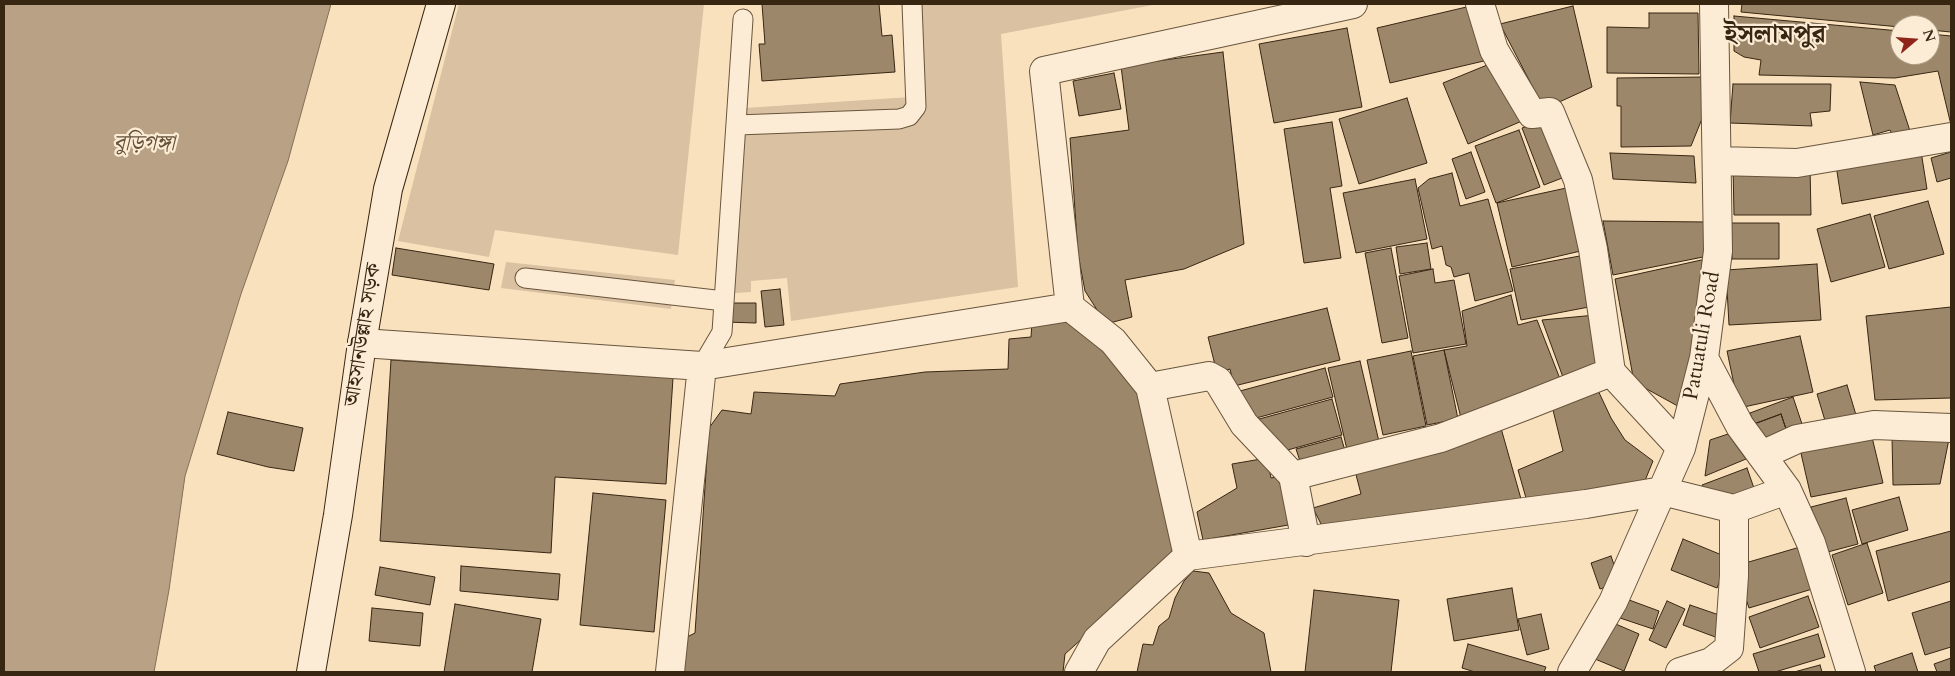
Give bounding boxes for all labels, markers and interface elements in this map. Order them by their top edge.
north arrow [1890,15,1940,65]
district label: ইসলামপুর [1724,20,1826,52]
text: N [1918,27,1940,44]
water label: বুড়িগঙ্গা [114,132,174,158]
street label: আহসানউল্লাহ সড়ক [340,262,388,408]
street label: Patuatuli Road [1679,270,1727,402]

